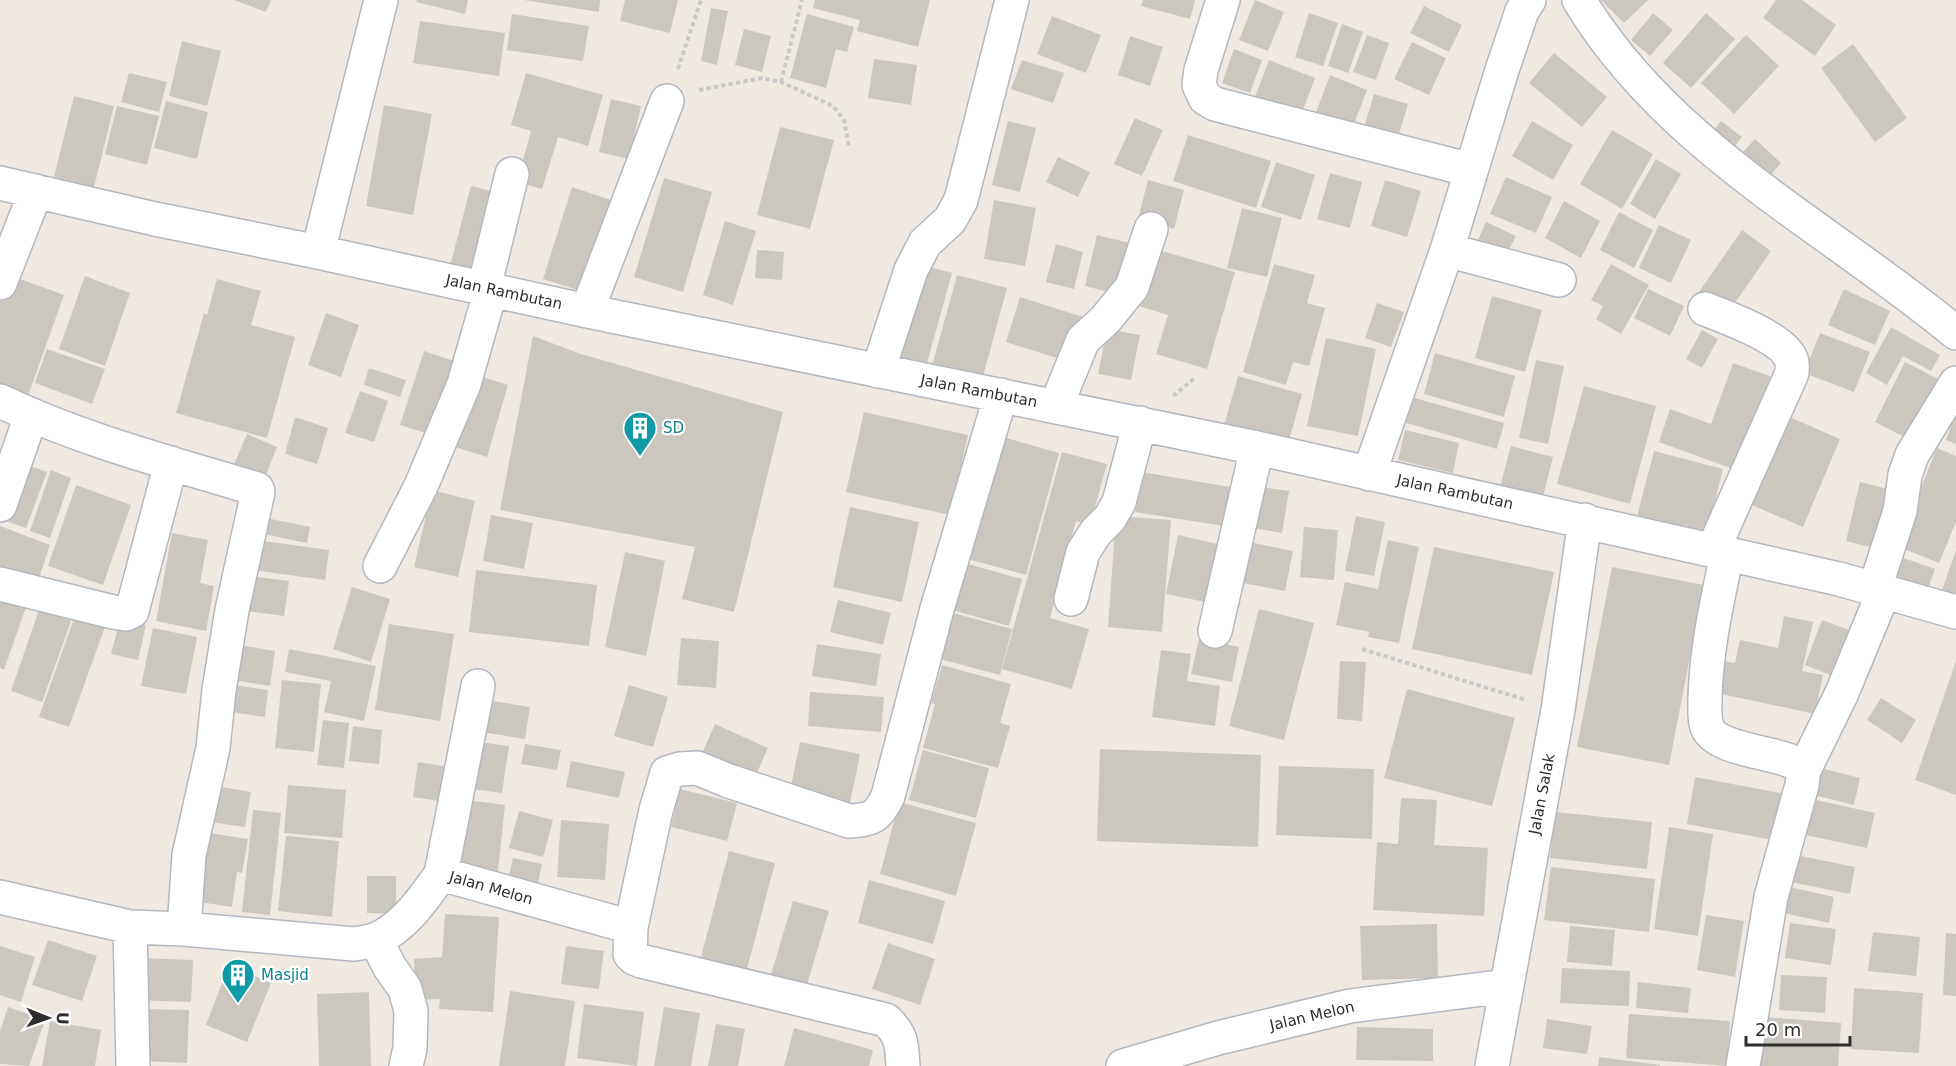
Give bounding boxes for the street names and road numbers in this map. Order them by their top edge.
street label: Jalan Rambutan [443,271,564,313]
street label: Jalan Rambutan [918,371,1039,411]
street label: Jalan Rambutan [1394,471,1515,513]
street label: Jalan Salak [1525,752,1559,837]
street label: Jalan Melon [446,867,535,909]
street label: Jalan Melon [1267,998,1356,1035]

